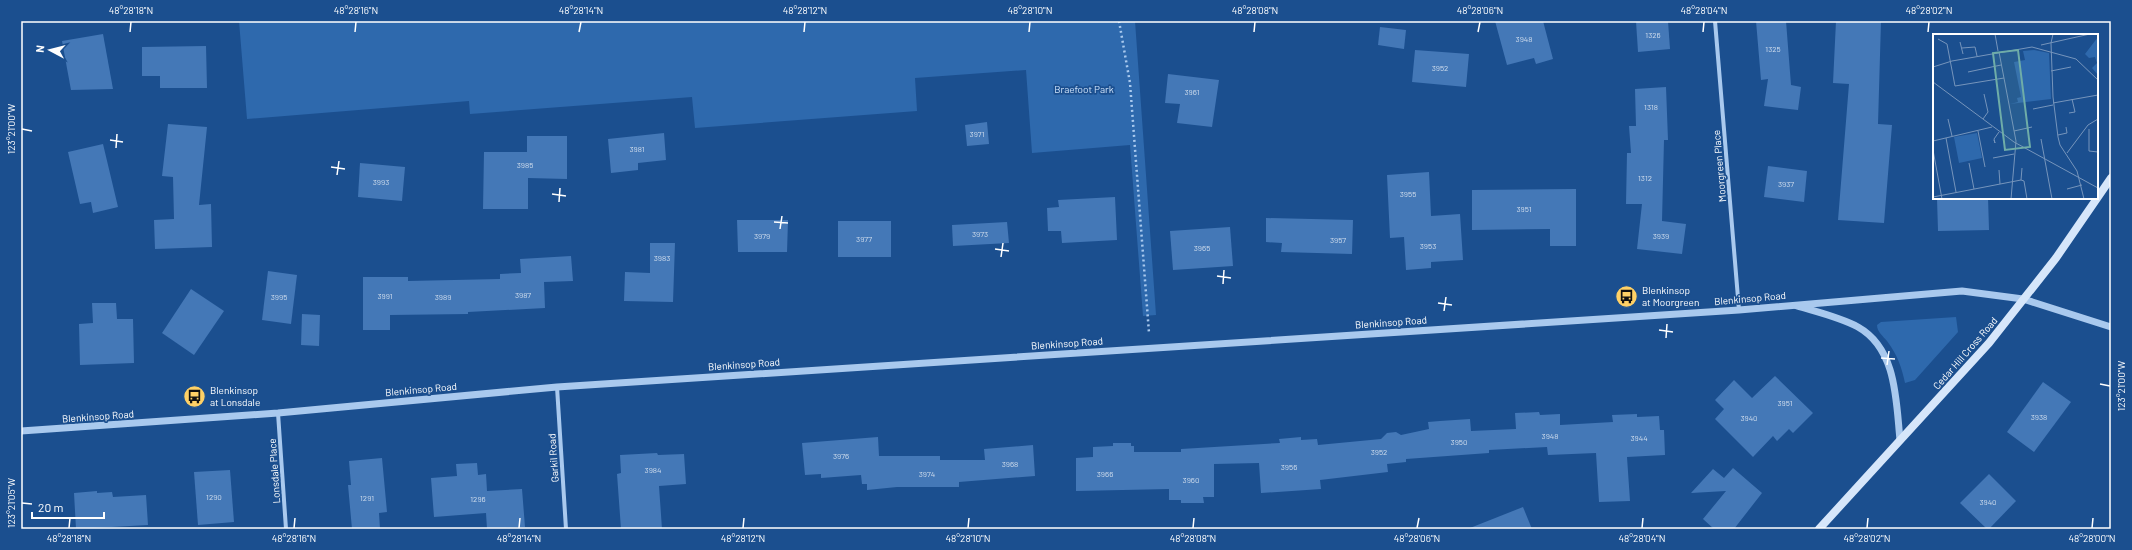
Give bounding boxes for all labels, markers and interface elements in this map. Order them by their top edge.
text: 48°28'18"N [109,4,153,16]
text: 48°28'16"N [334,4,378,16]
text: 48°28'14"N [559,4,603,16]
text: 48°28'12"N [783,4,827,16]
text: 48°28'10"N [1008,4,1052,16]
text: 48°28'08"N [1232,4,1278,16]
text: 48°28'06"N [1457,4,1503,16]
text: 48°28'04"N [1681,4,1727,16]
text: 48°28'02"N [1906,4,1952,16]
north arrow [30,30,70,70]
house number: 1326 [1645,30,1661,40]
house number: 3948 [1516,34,1532,44]
inset map [1933,34,2098,199]
text: N [33,44,46,53]
house number: 1325 [1765,44,1781,54]
house number: 3952 [1432,63,1448,73]
park label: Braefoot Park [1054,83,1114,95]
house number: 3961 [1184,87,1200,97]
house number: 1318 [1644,102,1658,112]
text: 123°21'00"W [5,104,17,154]
house number: 3971 [970,129,985,139]
street label: Moorgreen Place [1710,129,1728,203]
house number: 3981 [629,144,645,154]
house number: 3985 [517,160,533,170]
house number: 1312 [1638,173,1652,183]
house number: 3993 [373,177,389,187]
house number: 3937 [1778,179,1794,189]
house number: 3955 [1400,189,1416,199]
house number: 3951 [1517,204,1532,214]
house number: 3973 [972,229,988,239]
house number: 3979 [754,231,770,241]
house number: 3939 [1653,231,1669,241]
house number: 3977 [856,234,872,244]
house number: 3957 [1330,235,1346,245]
house number: 3953 [1420,241,1436,251]
house number: 3965 [1194,243,1210,253]
house number: 3983 [654,253,670,263]
bus stop icon: Blenkinsop at Moorgreen [1614,283,1640,309]
place label: Blenkinsop at Moorgreen [1642,284,1699,308]
street label: Blenkinsop Road [1714,289,1786,307]
house number: 3987 [515,290,531,300]
house number: 3991 [377,291,393,301]
house number: 3995 [271,292,287,302]
house number: 3989 [435,292,451,302]
street label: Blenkinsop Road [1355,313,1427,331]
street label: Cedar Hill Cross Road [1930,314,2000,392]
street label: Blenkinsop Road [1031,334,1103,352]
street label: Blenkinsop Road [708,355,780,373]
text: 123°21'00"W [2115,361,2127,411]
street label: Blenkinsop Road [385,380,457,398]
bus stop icon: Blenkinsop at Lonsdale [181,383,207,409]
place label: Blenkinsop at Lonsdale [210,384,260,408]
house number: 3951 [1778,398,1793,408]
street label: Blenkinsop Road [62,407,134,425]
house number: 3938 [2031,412,2047,422]
house number: 3940 [1740,413,1758,423]
house number: 3948 [1542,431,1558,441]
street label: Garkil Road [545,433,561,483]
house number: 3944 [1630,433,1648,443]
house number: 3950 [1451,437,1467,447]
street label: Lonsdale Place [266,438,282,504]
house number: 3952 [1371,447,1387,457]
house number: 3976 [833,451,849,461]
house number: 3968 [1002,459,1018,469]
house number: 3956 [1281,462,1297,472]
house number: 3984 [645,465,661,475]
house number: 3974 [919,469,935,479]
house number: 3966 [1097,469,1113,479]
house number: 3960 [1183,475,1199,485]
text: 123°21'05"W [5,478,17,528]
house number: 1290 [206,492,222,502]
house number: 1291 [360,493,374,503]
scale bar [32,494,104,520]
house number: 1296 [470,494,486,504]
house number: 3940 [1979,497,1997,507]
text: 20 m [38,500,64,514]
text: 48°28'18"N [47,532,91,544]
text: 48°28'16"N [272,532,316,544]
text: 48°28'14"N [497,532,541,544]
text: 48°28'12"N [721,532,765,544]
text: 48°28'10"N [946,532,990,544]
text: 48°28'08"N [1170,532,1216,544]
text: 48°28'06"N [1394,532,1440,544]
text: 48°28'04"N [1619,532,1665,544]
text: 48°28'02"N [1844,532,1890,544]
text: 48°28'00"N [2068,532,2116,544]

